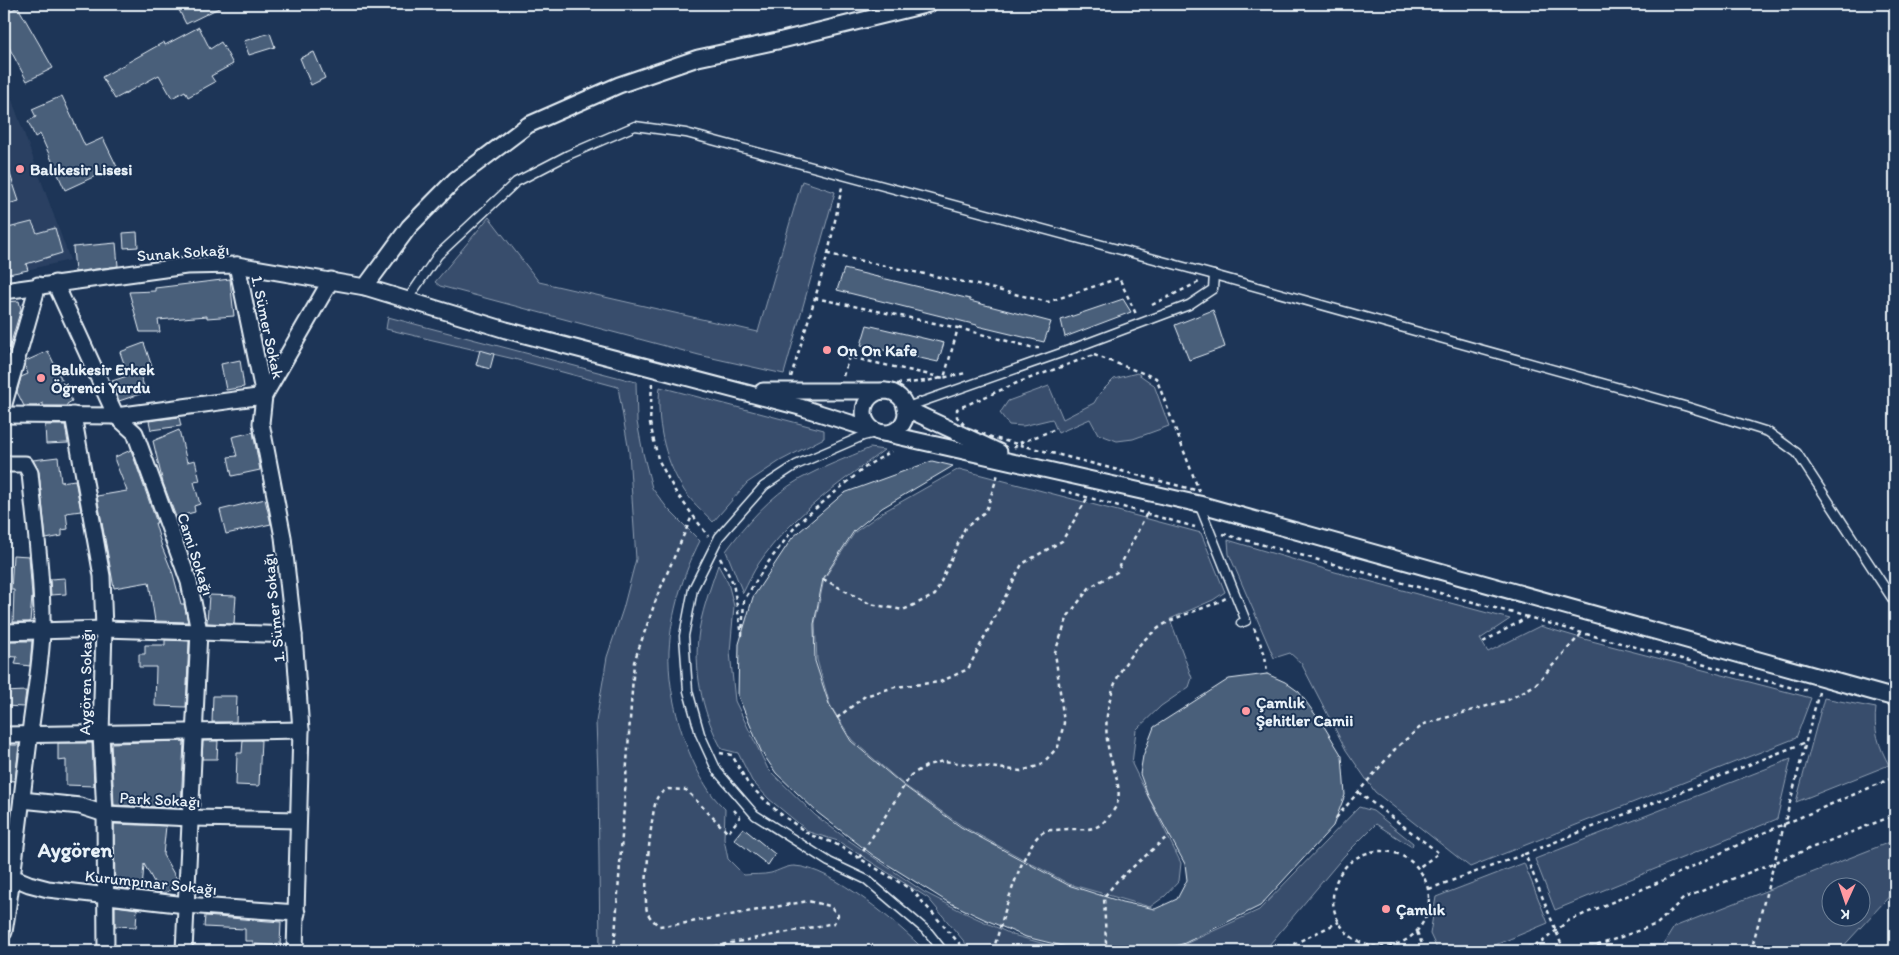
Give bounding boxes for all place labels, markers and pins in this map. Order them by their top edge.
place label: Balıkesir Lisesi [30,160,132,179]
marker: Balıkesir Lisesi [14,163,26,175]
place label: On On Kafe [837,341,918,360]
marker: On On Kafe [821,344,833,356]
place label: Balıkesir Erkek Öğrenci Yurdu [51,360,155,398]
marker: Balıkesir Erkek Öğrenci Yurdu [35,372,47,384]
place label: Çamlık Şehitler Camii [1256,693,1353,731]
marker: Çamlık Şehitler Camii [1240,705,1252,717]
place label: Çamlık [1396,900,1446,920]
marker: Çamlık [1380,903,1392,915]

